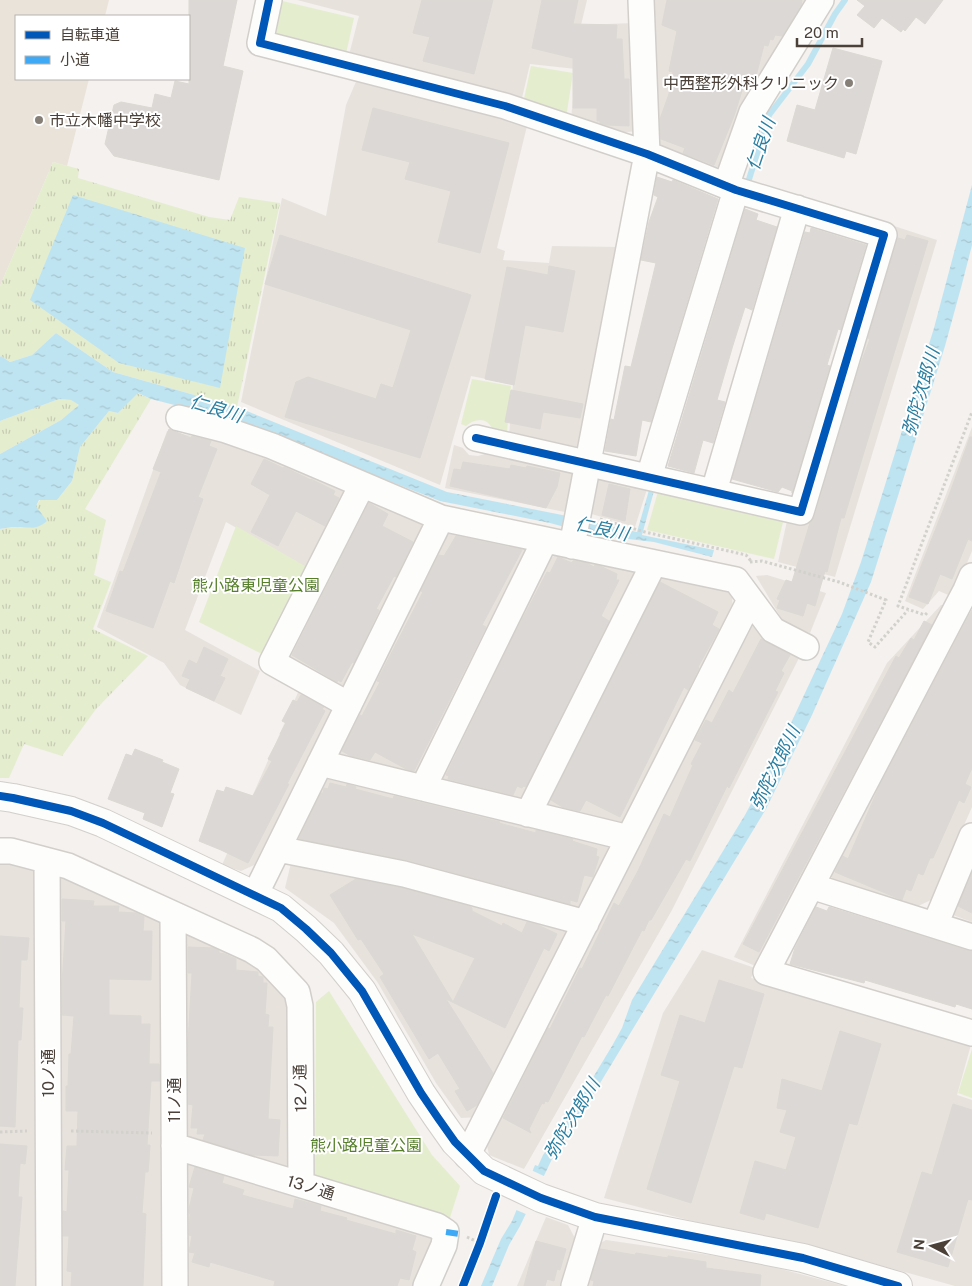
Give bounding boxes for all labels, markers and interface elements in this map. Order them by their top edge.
legend [15,15,190,80]
scale bar [797,15,862,47]
text: 20 m [804,24,839,41]
text: 自転車道 [60,26,120,43]
text: 小道 [60,51,90,68]
place label: 中西整形外科クリニック [663,74,839,93]
marker: 中西整形外科クリニック [843,77,855,89]
place label: 市立木幡中学校 [49,111,161,130]
water label: 仁良川 [742,113,780,173]
marker: 市立木幡中学校 [33,114,45,126]
water label: 弥陀次郎川 [898,344,944,438]
water label: 仁良川 [187,391,247,427]
water label: 仁良川 [574,513,633,545]
park label: 熊小路東児童公園 [192,576,320,595]
water label: 弥陀次郎川 [745,721,805,813]
street label: 10ノ通 [39,1049,58,1097]
street label: 12ノ通 [291,1064,310,1112]
water label: 弥陀次郎川 [539,1073,605,1163]
street label: 11ノ通 [165,1077,184,1123]
park label: 熊小路児童公園 [310,1136,422,1155]
street label: 13ノ通 [285,1171,337,1204]
north arrow [907,1221,957,1271]
text: N [911,1238,928,1251]

